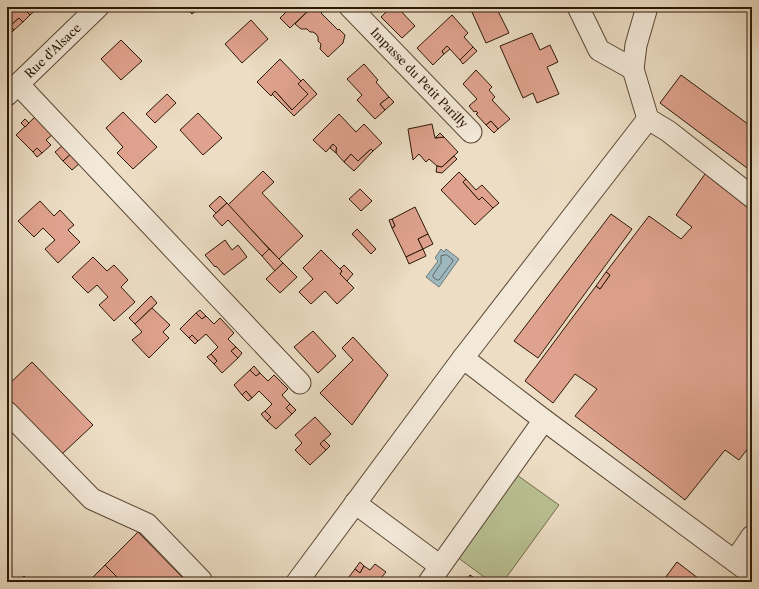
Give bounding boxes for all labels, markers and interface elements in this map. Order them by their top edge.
street label: Rue d'Alsace [21,20,84,81]
street label: Impasse du Petit Parilly [367,24,471,131]

